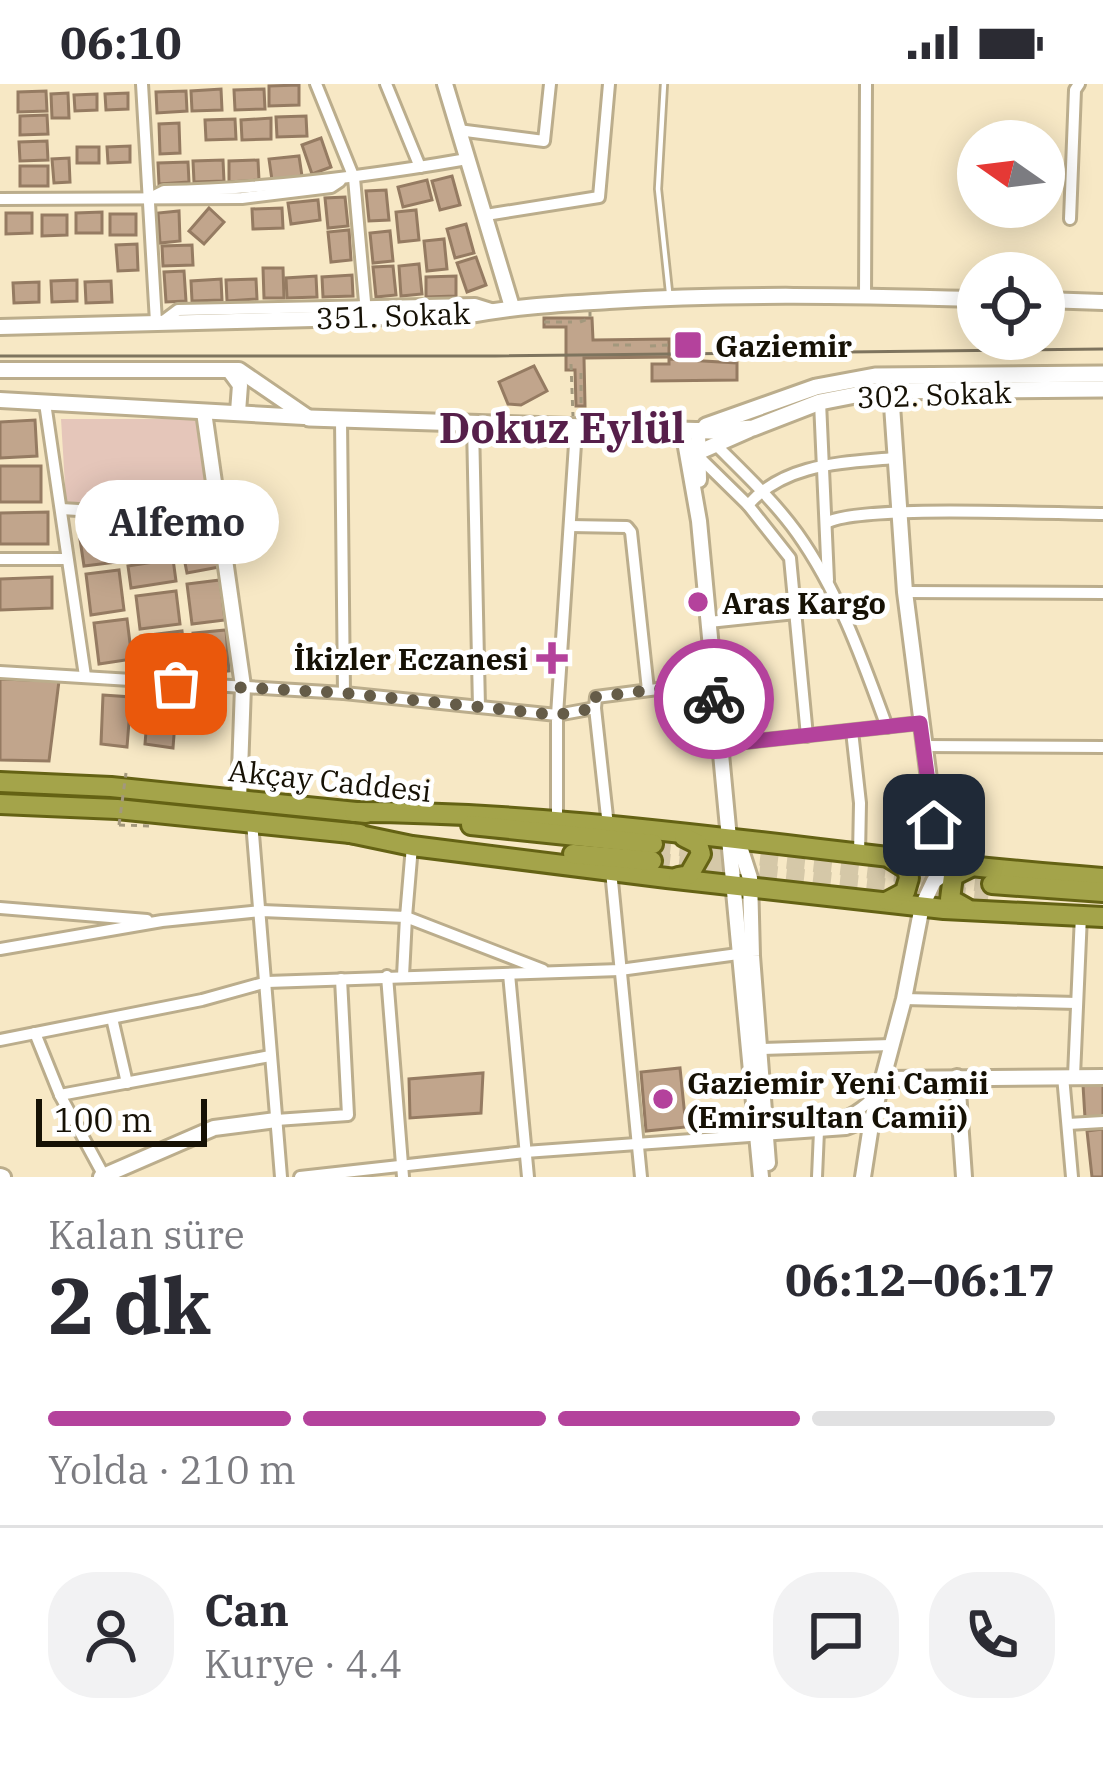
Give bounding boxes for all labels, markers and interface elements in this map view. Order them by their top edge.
text: 06:10 [60,13,182,71]
north arrow [957,120,1065,228]
map controls [957,120,1065,360]
button: locate [957,252,1065,360]
street label: 351. Sokak [315,293,472,337]
place label: Gaziemir [715,326,852,365]
marker: Gaziemir [672,329,704,361]
street label: 302. Sokak [856,372,1013,416]
district label: Dokuz Eylül [439,400,685,455]
callout: Alfemo [74,480,278,564]
text: Alfemo [109,496,245,547]
place label: Aras Kargo [722,583,886,622]
marker: Aras Kargo [685,589,711,615]
pin [125,633,227,735]
place label: İkizler Eczanesi [294,639,528,678]
courier [654,639,774,759]
marker: İkizler Eczanesi [539,645,565,671]
icon: bag [143,651,209,717]
icon: bike [681,666,747,732]
street label: Akçay Caddesi [227,750,433,810]
pin [883,774,985,876]
icon: home [901,792,967,858]
place label: Gaziemir Yeni Camii (Emirsultan Camii) [687,1063,989,1136]
marker: Gaziemir Yeni Camii (Emirsultan Camii) [650,1086,676,1112]
scale bar [36,1093,207,1146]
text: 100 m [54,1098,153,1141]
text: Kalan süre [48,1209,245,1260]
text: 06:12–06:17 [785,1250,1055,1308]
text: 2 dk [48,1254,211,1355]
text: Yolda · 210 m [48,1444,296,1495]
button: person [48,1572,174,1698]
button: chat [773,1572,899,1698]
button: phone [929,1572,1055,1698]
text: Can [204,1580,289,1638]
text: Kurye · 4.4 [204,1638,403,1689]

